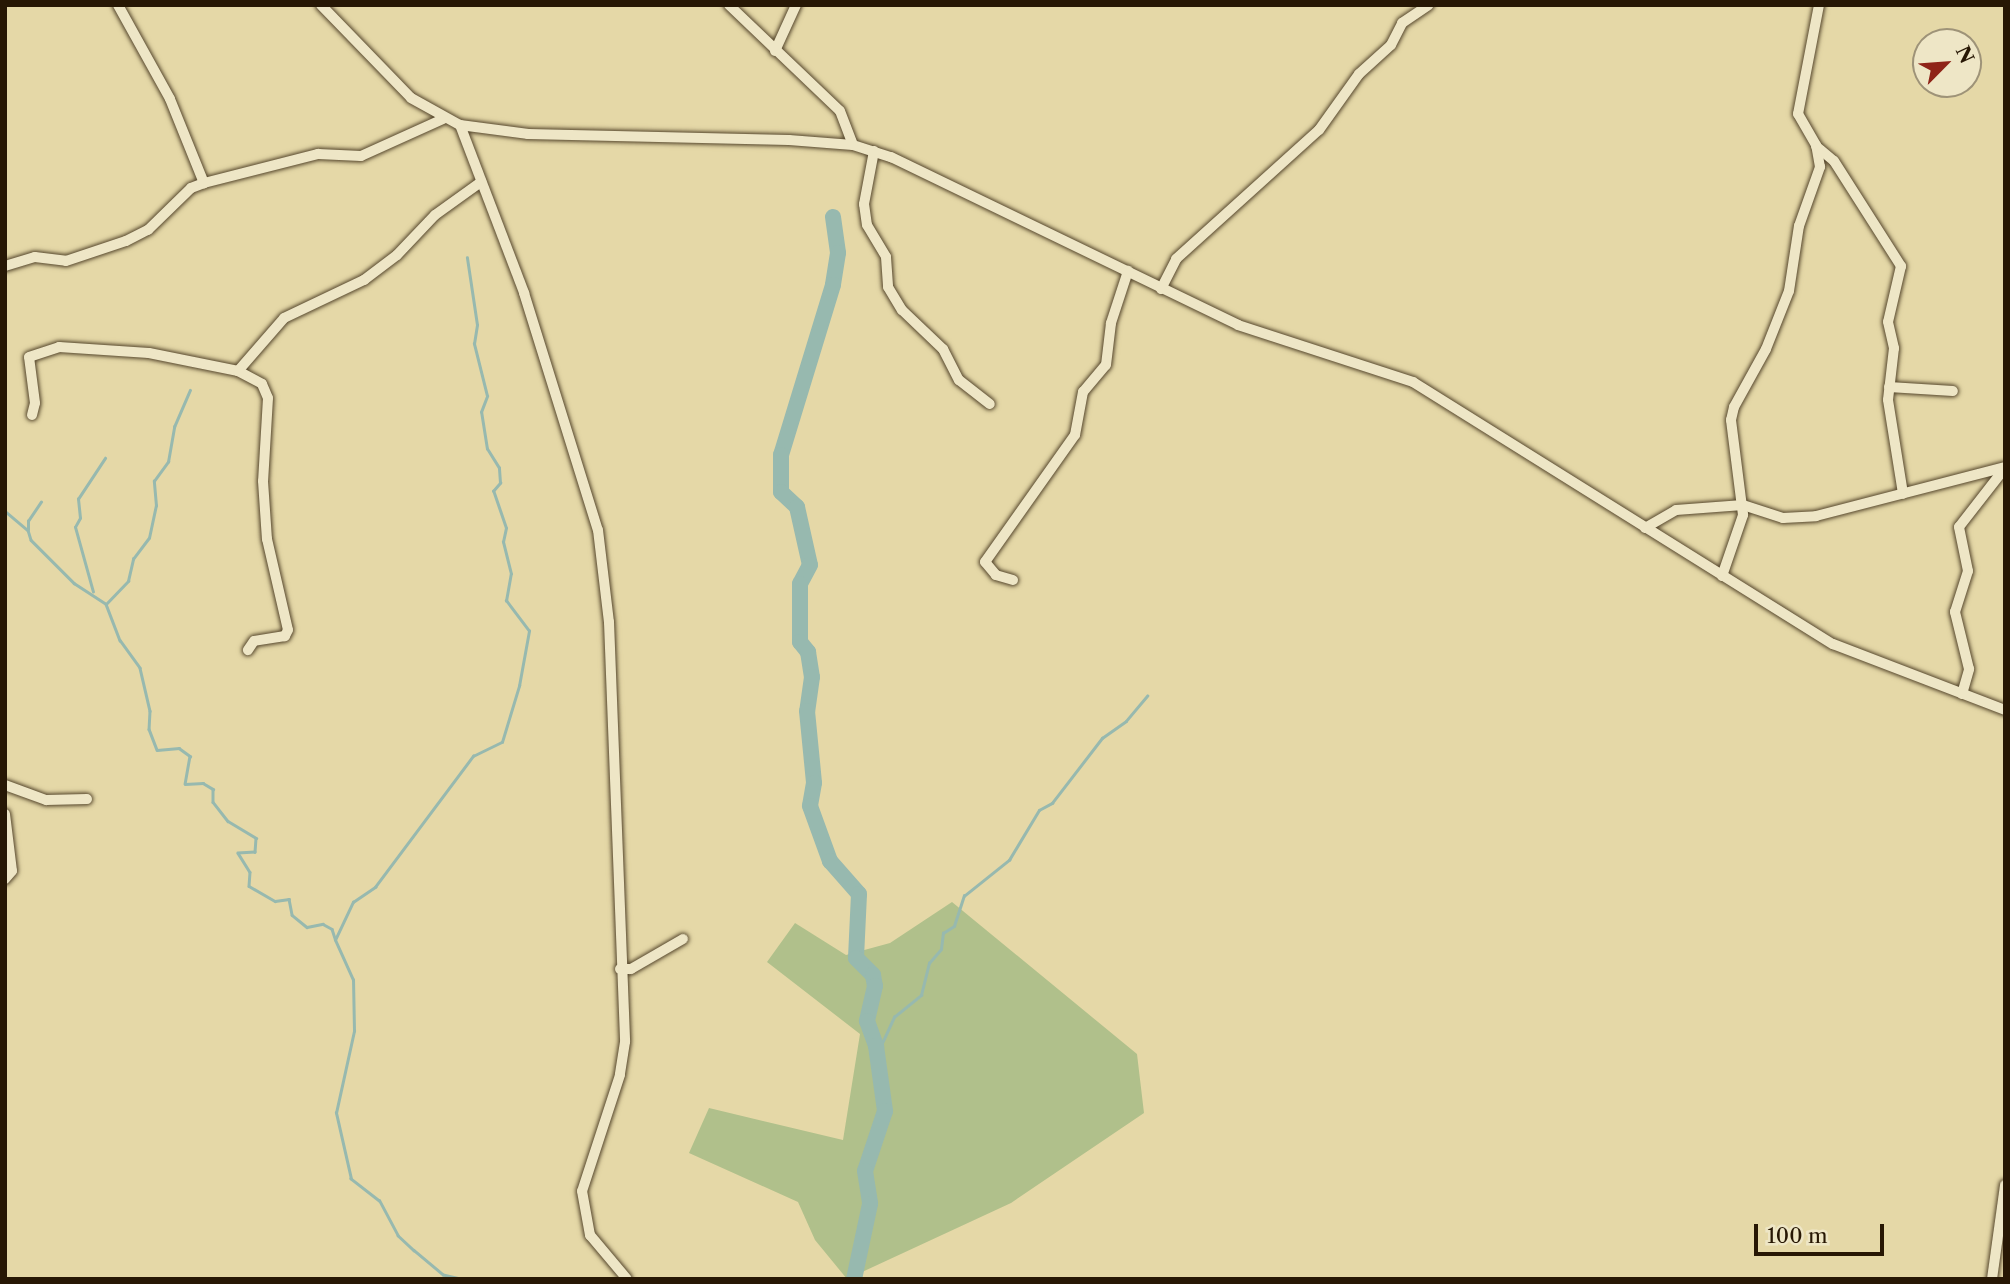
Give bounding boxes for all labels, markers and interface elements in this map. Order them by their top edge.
north arrow [1912,28,1982,98]
text: N [1951,42,1979,67]
scale bar [1758,1210,1888,1254]
text: 100 m [1767,1223,1828,1248]

